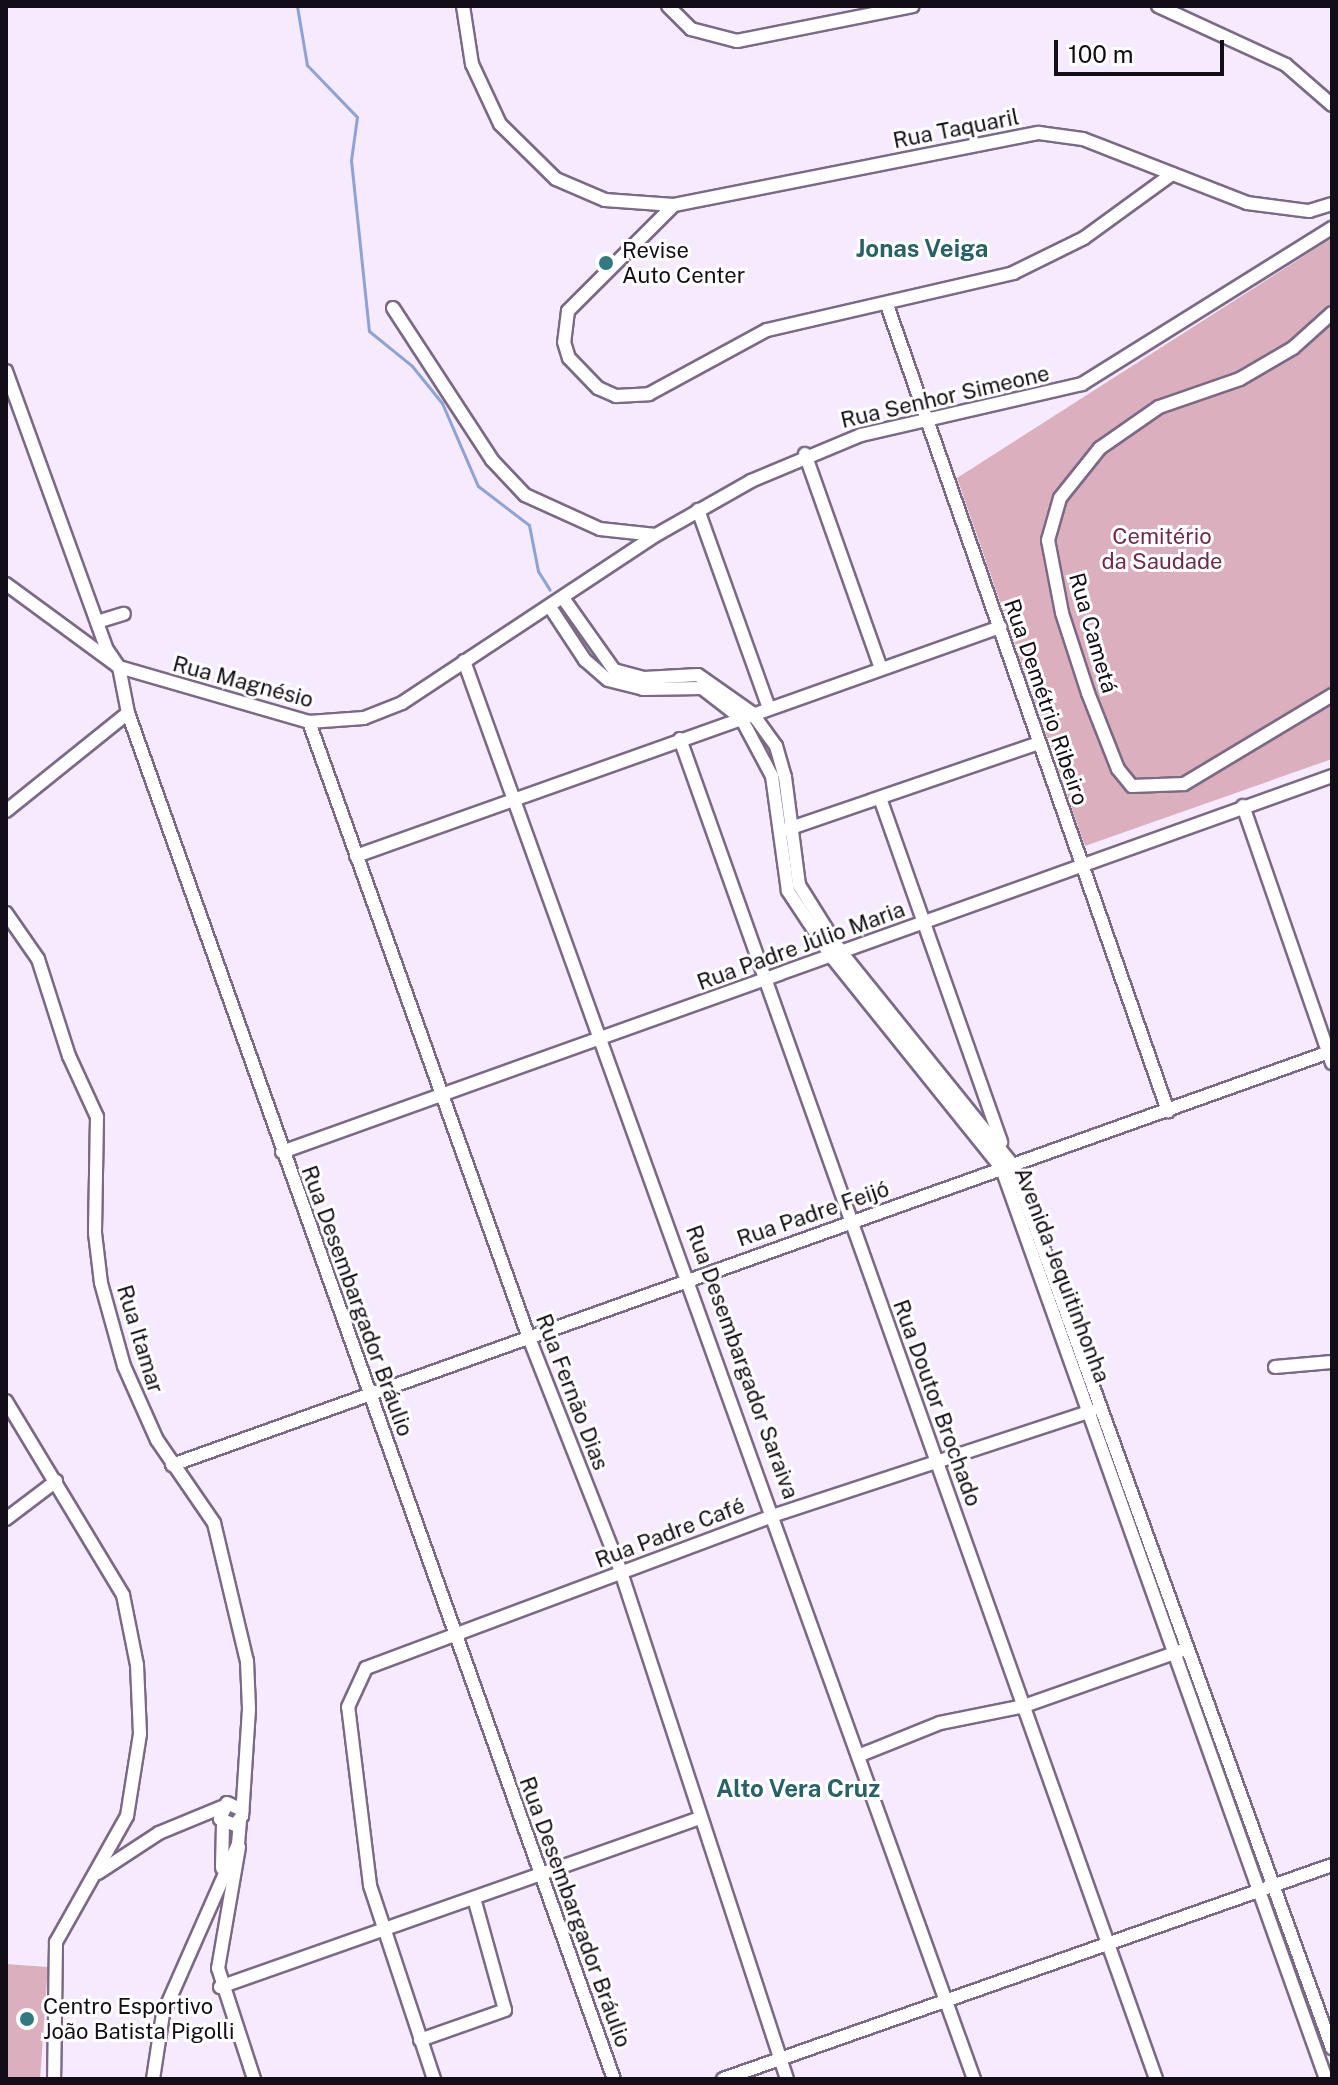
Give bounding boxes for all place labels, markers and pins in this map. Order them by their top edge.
place label: Revise Auto Center [622,237,745,288]
marker: Revise Auto Center [597,254,615,272]
place label: Centro Esportivo João Batista Pigolli [43,1993,235,2044]
marker: Centro Esportivo João Batista Pigolli [18,2010,36,2028]

